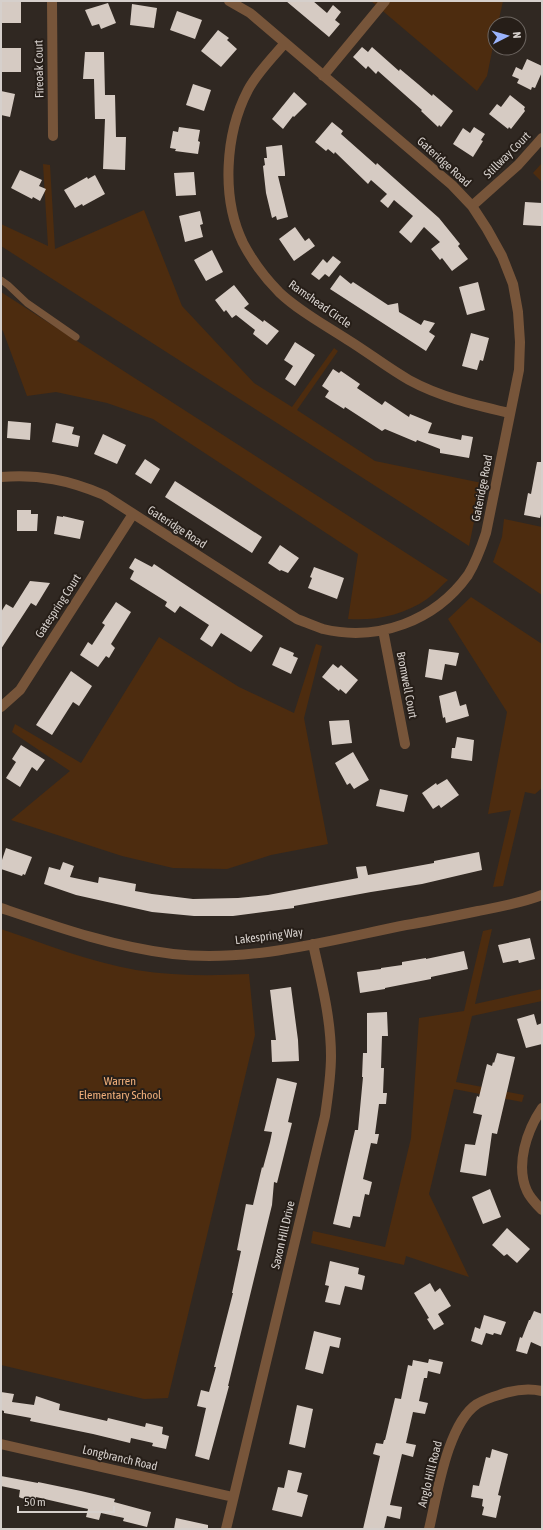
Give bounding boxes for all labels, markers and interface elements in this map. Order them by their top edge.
north arrow [487,16,527,56]
text: N [511,31,523,39]
street label: Fireoak Court [31,39,47,98]
street label: Stillway Court [481,128,534,181]
street label: Gateridge Road [414,134,474,190]
street label: Ramshead Circle [286,277,354,331]
street label: Gateridge Road [469,453,495,523]
street label: Gateridge Road [145,503,209,551]
street label: Gatespring Court [32,571,84,641]
street label: Bromwell Court [394,650,420,720]
street label: Lakespring Way [234,925,304,947]
park label: Warren Elementary School [79,1074,162,1102]
street label: Saxon Hill Drive [268,1200,298,1270]
street label: Anglo Hill Road [415,1439,445,1509]
street label: Longbranch Road [81,1443,159,1473]
scale bar [18,1488,114,1514]
text: 50 m [24,1495,46,1509]

